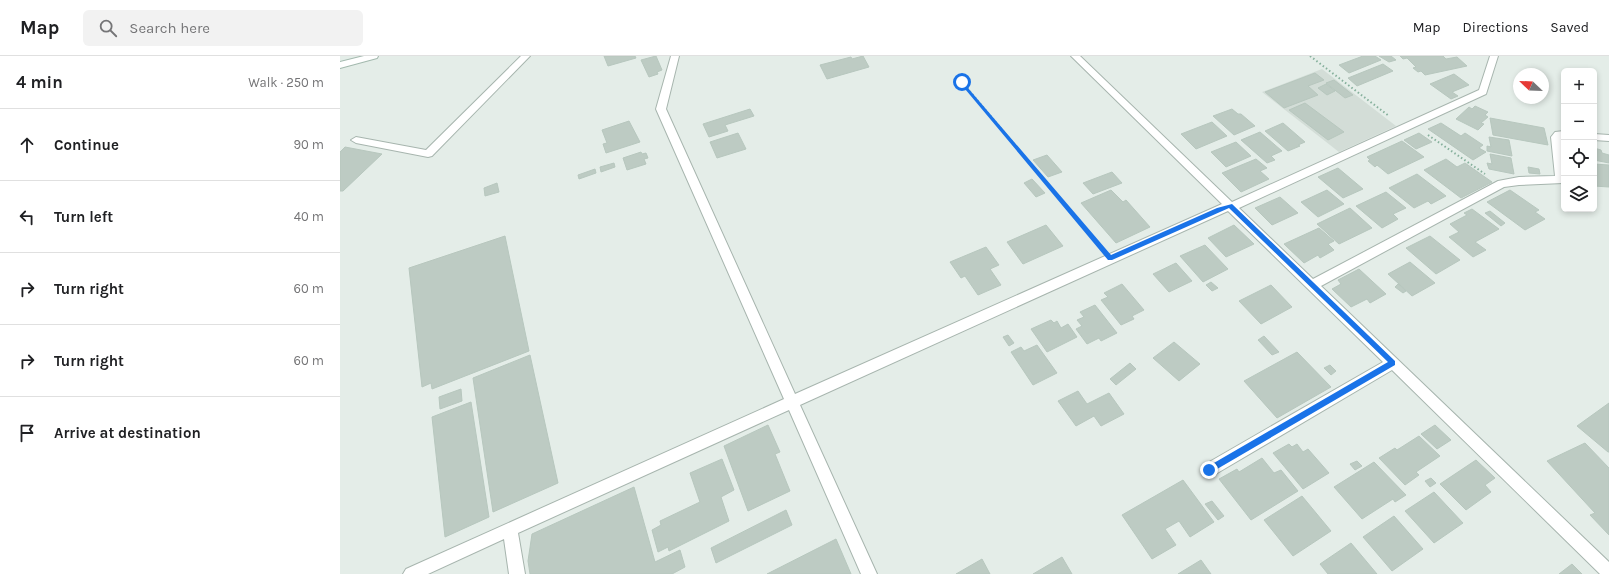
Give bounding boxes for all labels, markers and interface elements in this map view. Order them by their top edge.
search box [83,10,363,46]
text: Map [20,17,59,39]
icon: search [97,17,119,39]
text: Search here [129,19,210,37]
text: Map [1413,19,1441,36]
text: Directions [1463,19,1528,36]
text: Saved [1550,19,1589,36]
north arrow [1513,68,1549,104]
map controls [1561,68,1597,212]
button: + [1561,68,1597,104]
text: 4 min [16,72,63,92]
route start [953,73,971,91]
text: Walk · 250 m [248,75,324,90]
button: − [1561,104,1597,140]
icon: ahead [16,134,38,156]
text: Continue [54,136,119,154]
text: 90 m [293,137,324,152]
button: locate [1561,140,1597,176]
button: layers [1561,176,1597,212]
icon: left [16,206,38,228]
text: Turn left [54,208,113,226]
text: 40 m [294,209,324,224]
icon: right [16,278,38,300]
text: Turn right [54,280,124,298]
text: 60 m [294,281,324,296]
icon: right [16,350,38,372]
text: Turn right [54,352,124,370]
text: 60 m [294,353,324,368]
icon: arrive [16,422,38,444]
text: Arrive at destination [54,424,201,442]
route end [1200,461,1218,479]

